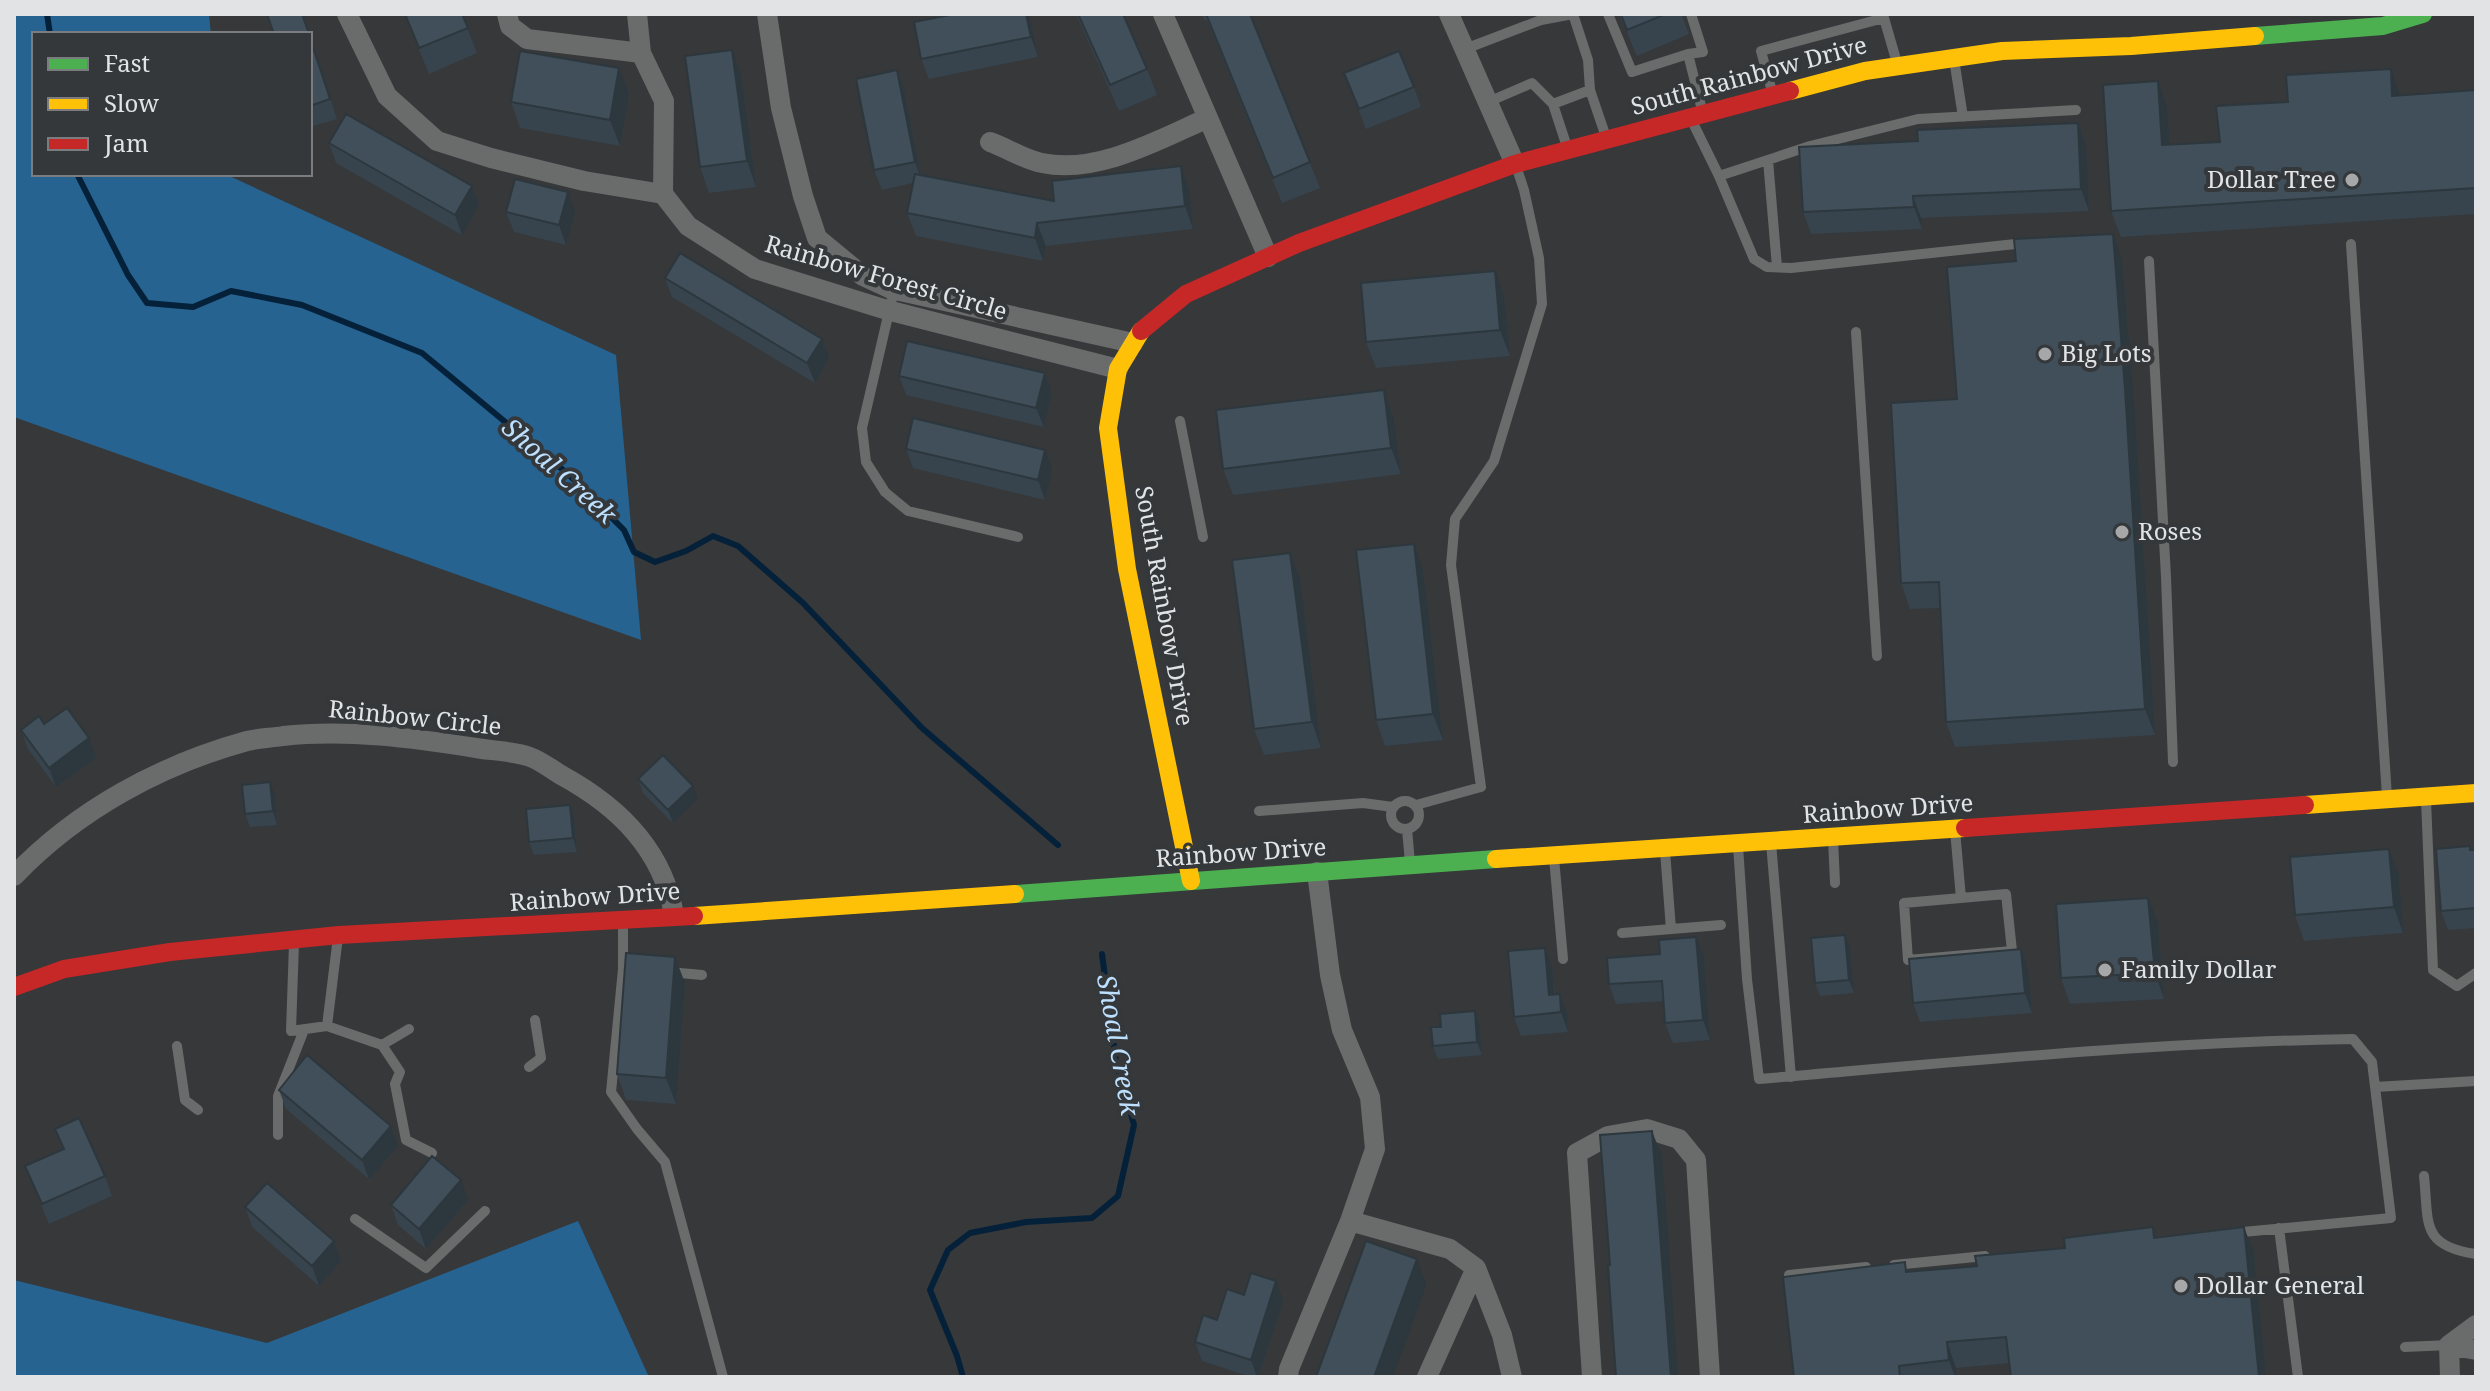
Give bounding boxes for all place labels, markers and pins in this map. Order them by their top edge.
place label: Dollar Tree [2207,162,2336,195]
marker: Dollar Tree [2343,171,2361,189]
place label: Big Lots [2061,336,2152,369]
marker: Big Lots [2036,345,2054,363]
place label: Roses [2138,514,2202,547]
marker: Roses [2113,523,2131,541]
place label: Family Dollar [2121,952,2276,985]
marker: Family Dollar [2096,961,2114,979]
place label: Dollar General [2197,1268,2365,1301]
marker: Dollar General [2172,1277,2190,1295]

